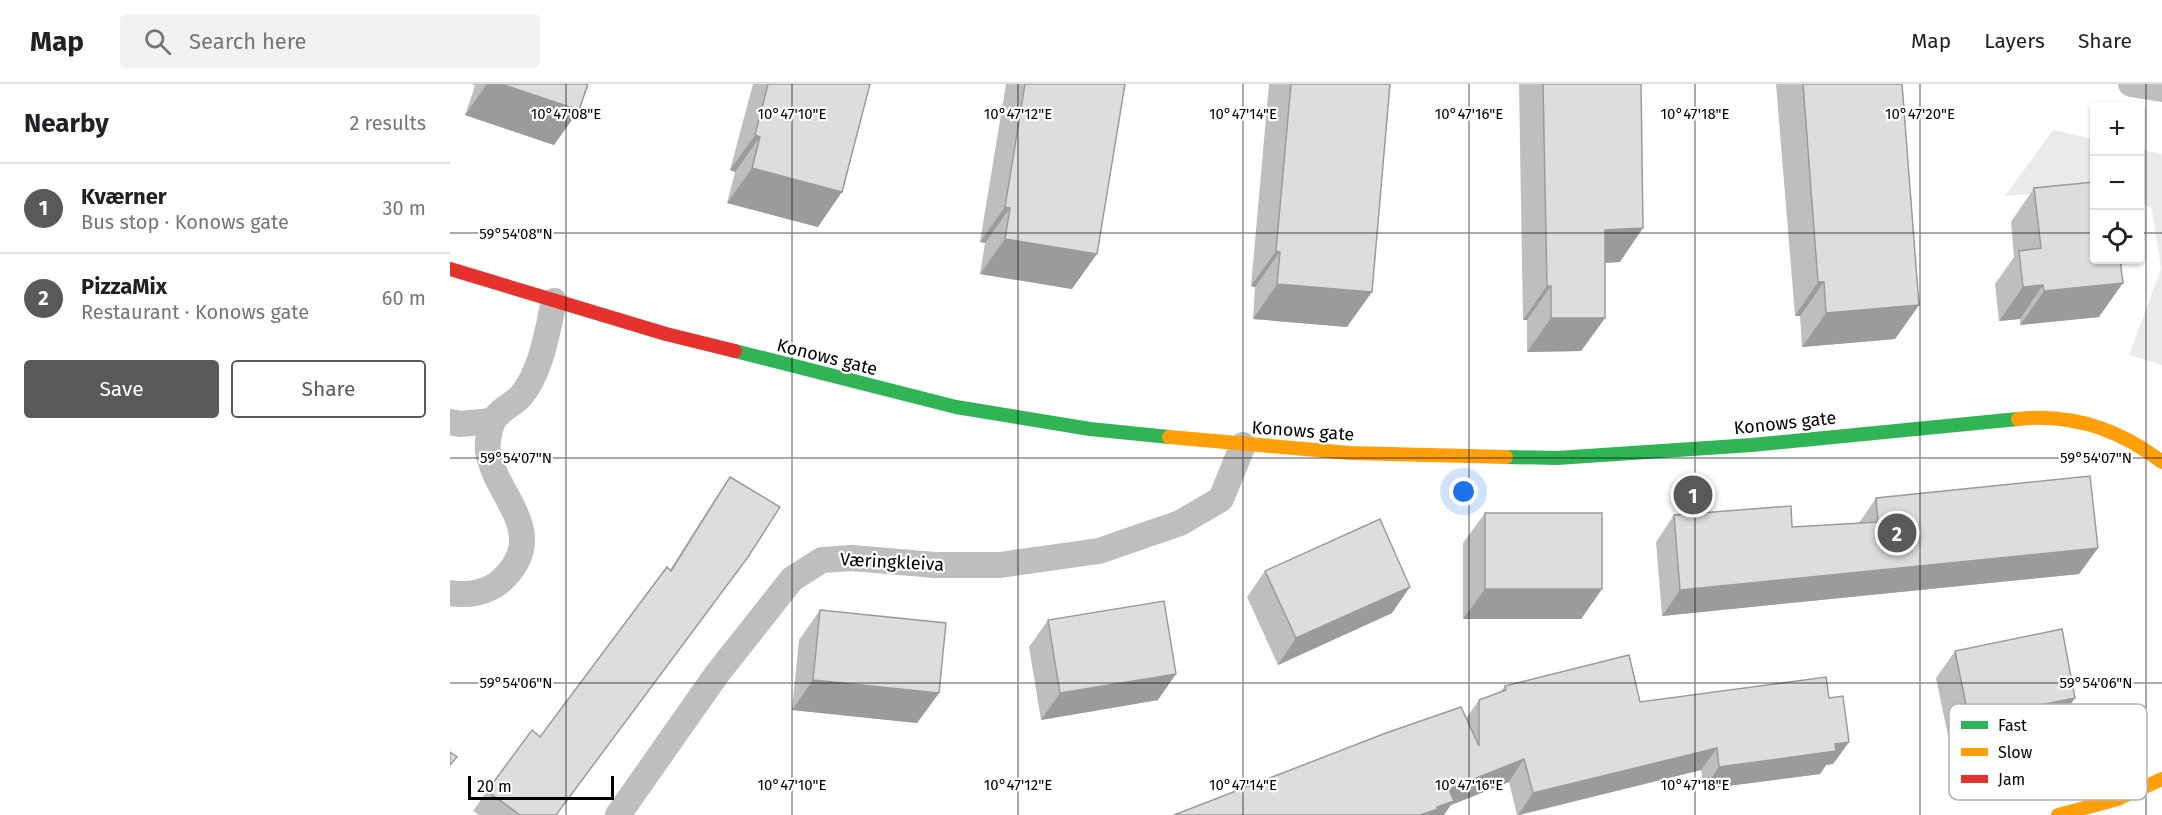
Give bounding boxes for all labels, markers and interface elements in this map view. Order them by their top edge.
search box [120,14,540,68]
text: Map [30,25,84,58]
icon: search [141,25,174,58]
text: Search here [189,28,307,55]
text: Map [1911,28,1951,54]
text: Layers [1984,28,2045,54]
text: Share [2078,28,2132,54]
map controls [2090,102,2144,264]
button: + [2090,102,2144,156]
text: 10°47'08"E [531,105,601,123]
text: 10°47'10"E [757,105,827,123]
text: 10°47'12"E [984,105,1052,123]
text: 10°47'14"E [1209,105,1277,123]
text: 10°47'16"E [1435,105,1503,123]
text: 10°47'18"E [1661,105,1729,123]
text: 10°47'20"E [1885,105,1955,123]
text: Nearby [24,108,109,139]
text: 2 results [349,111,426,135]
button: − [2090,156,2144,210]
text: Kværner [81,183,167,210]
text: 1 [39,196,48,220]
text: 30 m [382,196,426,220]
text: Bus stop · Konows gate [81,210,289,234]
button: locate [2090,210,2144,264]
text: 59°54'08"N [479,225,553,243]
text: PizzaMix [81,273,167,300]
text: 2 [38,286,49,310]
text: 60 m [382,286,426,310]
text: Restaurant · Konows gate [81,300,309,324]
street label: Konows gate [774,334,880,380]
button: Save [24,360,219,418]
button: Share [231,360,426,418]
street label: Konows gate [1733,407,1837,439]
street label: Konows gate [1251,416,1355,446]
text: 59°54'07"N [480,449,552,467]
text: 59°54'07"N [2060,449,2132,467]
pin: 1 [1674,472,1712,518]
your location [1449,477,1478,506]
pin: 2 [1878,510,1916,556]
street label: Væringkleiva [839,548,945,576]
text: 59°54'06"N [479,674,553,692]
text: 59°54'06"N [2059,674,2133,692]
legend [1949,704,2147,800]
text: Fast [1998,716,2027,735]
text: Slow [1998,743,2033,762]
text: Jam [1998,770,2025,789]
scale bar [468,773,614,800]
text: 10°47'10"E [757,776,827,794]
text: 10°47'12"E [984,776,1052,794]
text: 10°47'14"E [1209,776,1277,794]
text: 10°47'16"E [1435,776,1503,794]
text: 10°47'18"E [1661,776,1729,794]
text: 20 m [477,777,512,796]

